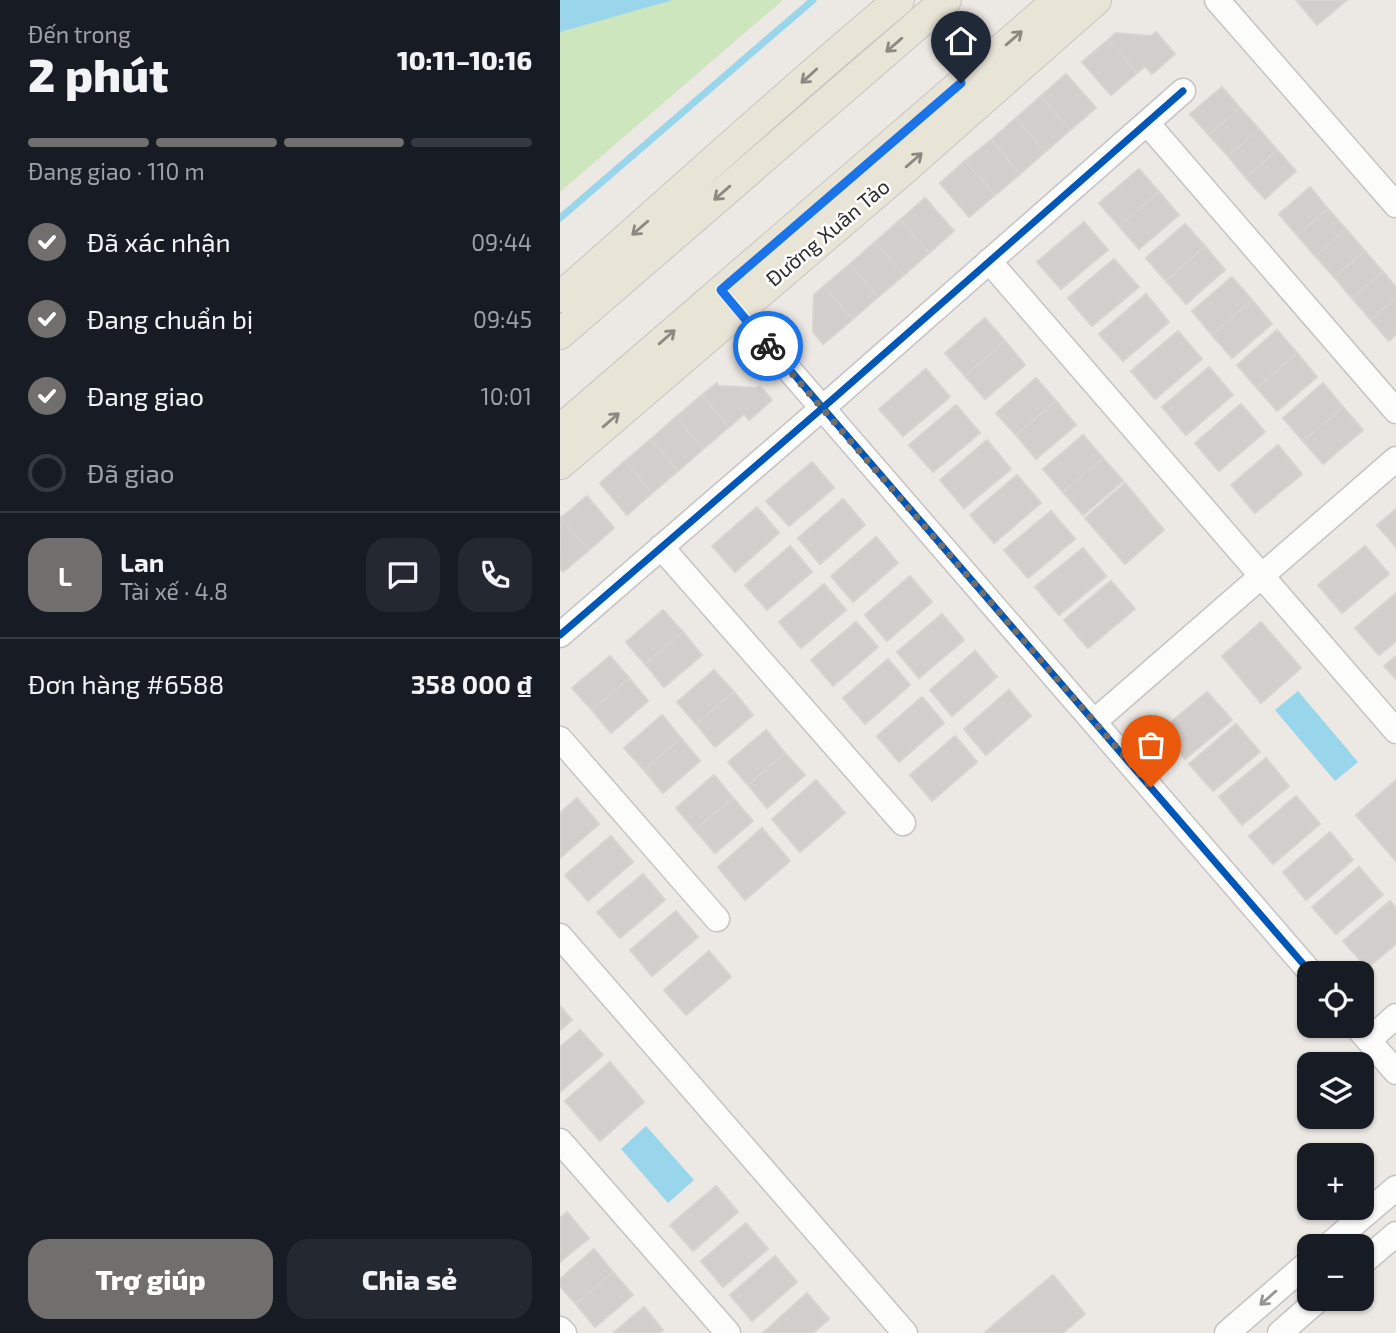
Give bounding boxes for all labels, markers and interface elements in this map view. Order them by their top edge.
pin [931,11,991,83]
text: Đến trong [28,20,131,48]
icon: home [942,22,980,60]
one-way arrow [1005,30,1023,46]
one-way arrow [886,37,904,53]
text: 10:11–10:16 [397,44,532,75]
text: 2 phút [28,46,169,101]
one-way arrow [800,68,818,84]
one-way arrow [905,152,923,168]
text: Đang giao · 110 m [28,157,205,185]
street label: Đường Xuân Tảo [760,173,894,291]
one-way arrow [713,185,731,201]
one-way arrow [631,220,649,236]
icon: check [28,223,66,261]
text: Đã xác nhận [87,226,231,257]
text: 09:44 [471,228,532,256]
icon: check [28,300,66,338]
text: Đang chuẩn bị [87,303,253,334]
text: 09:45 [473,305,532,333]
courier [733,311,803,381]
icon: bike [749,327,787,365]
one-way arrow [658,329,676,345]
icon: check [28,377,66,415]
text: Đang giao [87,380,204,411]
text: 10:01 [481,382,532,410]
one-way arrow [602,412,620,428]
text: Đã giao [87,457,174,488]
button: chat [366,538,440,612]
button: phone [458,538,532,612]
text: Lan [120,546,164,577]
text: L [58,560,72,591]
text: Tài xế · 4.8 [120,577,228,605]
text: Đơn hàng #6588 [28,668,224,699]
text: 358 000 ₫ [411,668,532,699]
pin [1121,715,1181,787]
icon: bag [1132,726,1170,764]
map controls [1297,961,1374,1311]
button: locate [1297,961,1374,1038]
button: layers [1297,1052,1374,1129]
button: + [1297,1143,1374,1220]
button: − [1297,1234,1374,1311]
button: Trợ giúp [28,1239,273,1319]
button: Chia sẻ [287,1239,532,1319]
one-way arrow [1259,1290,1277,1306]

